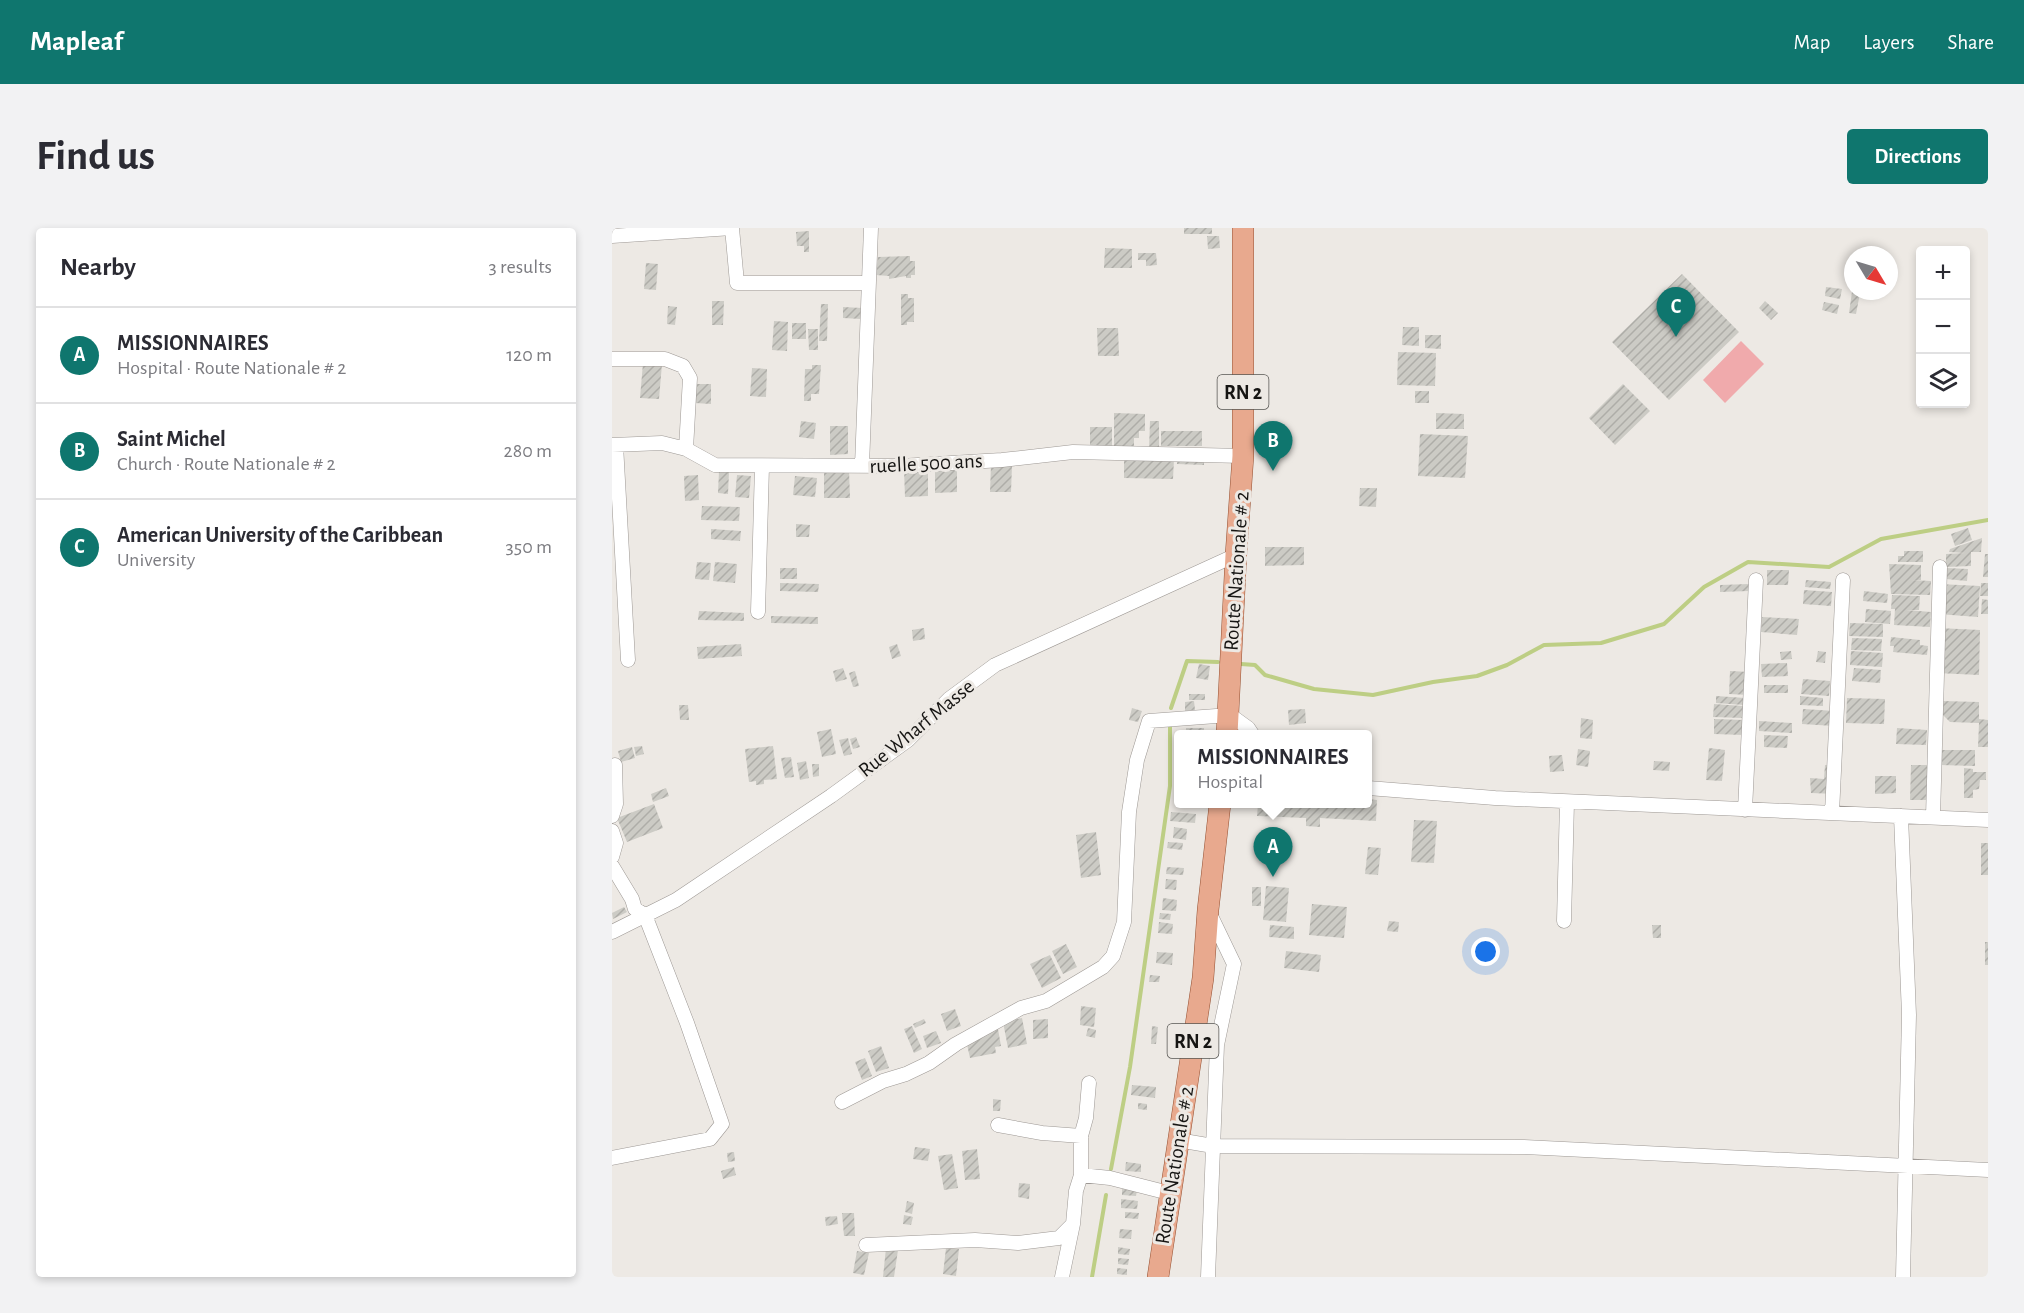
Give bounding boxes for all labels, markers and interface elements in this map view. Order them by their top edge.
text: Mapleaf [30,28,123,56]
text: Map [1794,32,1830,53]
text: Layers [1863,32,1914,53]
text: Share [1947,32,1994,53]
button: Directions [1847,129,1988,184]
text: Find us [36,135,155,177]
north arrow [1844,246,1898,300]
map controls [1916,246,1970,408]
button: + [1916,246,1970,300]
text: Nearby [60,254,136,280]
text: 3 results [488,257,552,277]
pin: C [1656,288,1696,337]
button: − [1916,300,1970,354]
text: MISSIONNAIRES [117,332,269,354]
text: A [74,345,86,365]
text: 120 m [506,345,552,365]
button: layers [1916,354,1970,408]
text: Hospital · Route Nationale # 2 [117,358,346,378]
road number: RN 2 [1218,375,1268,409]
pin: B [1254,422,1292,471]
text: Saint Michel [117,428,226,450]
text: B [74,441,85,461]
text: 280 m [504,441,552,461]
street label: ruelle 500 ans [869,450,983,477]
text: Church · Route Nationale # 2 [117,454,336,474]
street label: Route Nationale # 2 [1220,491,1253,651]
text: American University of the Caribbean [117,524,443,546]
text: C [74,537,85,557]
text: 350 m [506,537,552,557]
text: University [117,550,195,570]
street label: Rue Wharf Masse [855,676,978,781]
popup [1174,730,1372,808]
text: MISSIONNAIRES [1197,746,1349,768]
text: Hospital [1197,772,1263,792]
pin: A [1254,828,1292,877]
your location [1471,937,1500,966]
road number: RN 2 [1168,1024,1218,1058]
street label: Route Nationale # 2 [1152,1085,1197,1246]

